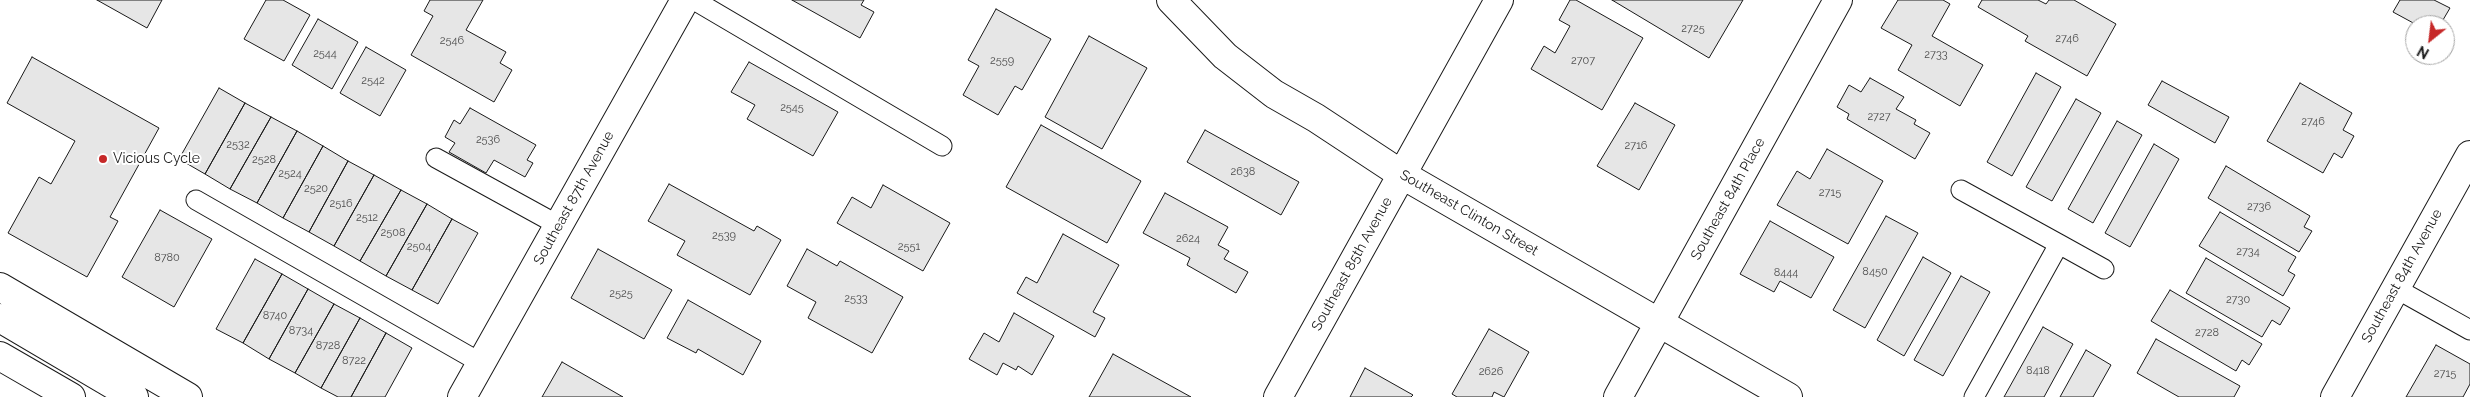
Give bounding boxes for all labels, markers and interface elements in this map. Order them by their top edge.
north arrow [2405,15,2455,65]
house number: 2725 [1681,22,1705,36]
house number: 2746 [2055,32,2079,46]
house number: 2546 [440,34,464,48]
text: N [2415,43,2432,62]
house number: 2544 [313,47,337,61]
house number: 2733 [1924,48,1948,62]
house number: 2559 [990,54,1014,68]
house number: 2707 [1571,54,1595,68]
house number: 2542 [361,74,385,88]
house number: 2545 [780,101,804,115]
house number: 2727 [1867,110,1891,124]
house number: 2746 [2301,115,2325,129]
street label: Southeast 87th Avenue [530,128,618,268]
house number: 2536 [476,133,500,147]
street label: Southeast 84th Place [1687,135,1769,263]
house number: 2532 [226,138,250,152]
house number: 2716 [1625,139,1647,153]
place label: Vicious Cycle [113,151,200,167]
marker: Vicious Cycle [97,153,109,165]
house number: 2528 [252,153,276,167]
house number: 2638 [1231,165,1255,179]
house number: 2524 [278,167,302,181]
street label: Southeast Clinton Street [1397,167,1541,259]
house number: 2520 [304,182,328,196]
house number: 2715 [1819,186,1841,200]
street label: Southeast 85th Avenue [1308,194,1396,334]
house number: 2516 [329,197,353,211]
house number: 2736 [2247,200,2271,214]
street label: Southeast 84th Avenue [2358,206,2446,346]
house number: 2512 [356,211,378,225]
house number: 2508 [381,226,405,240]
house number: 2539 [712,229,736,243]
house number: 2624 [1176,232,1200,246]
house number: 2504 [407,240,431,254]
house number: 2551 [898,240,920,254]
house number: 2734 [2236,245,2260,259]
house number: 8780 [154,251,180,265]
house number: 8450 [1862,265,1888,279]
house number: 8444 [1774,266,1798,280]
house number: 2525 [609,287,633,301]
house number: 2533 [844,292,868,306]
house number: 2730 [2226,293,2250,307]
house number: 8740 [263,309,287,323]
house number: 8734 [289,324,313,338]
house number: 2728 [2195,326,2219,340]
house number: 8728 [316,339,340,353]
house number: 8722 [342,354,366,368]
house number: 8418 [2026,364,2050,378]
house number: 2626 [1479,365,1503,379]
house number: 2715 [2434,367,2456,381]

